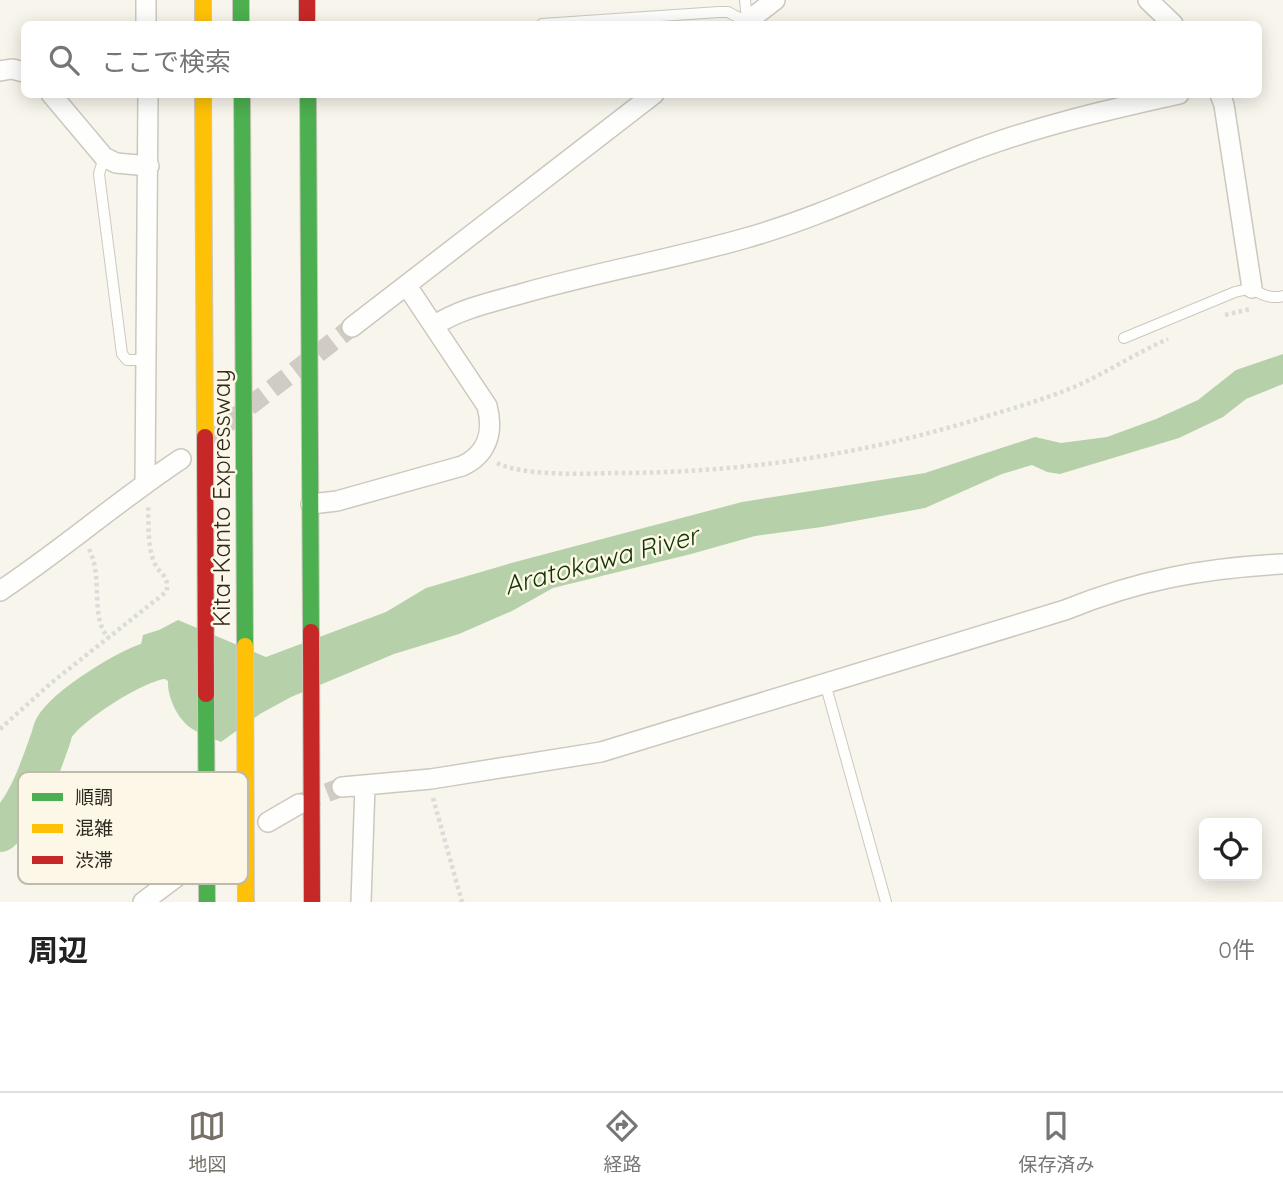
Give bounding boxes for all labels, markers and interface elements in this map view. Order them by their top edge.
search box [21,21,1262,98]
icon: search [45,41,83,79]
text: ここで検索 [101,45,231,78]
street label: Kita-Kanto Expressway [206,369,236,627]
water label: Aratokawa River [500,517,705,602]
legend [18,772,248,884]
text: 順調 [75,785,113,809]
text: 混雑 [75,816,113,840]
map controls [1199,818,1262,881]
button: locate [1199,818,1262,881]
text: 渋滞 [75,848,113,872]
text: 周辺 [28,931,88,969]
text: 0件 [1218,935,1255,964]
tab: 地図 [188,1107,227,1176]
tab: 経路 [603,1107,642,1176]
tab: 保存済み [1018,1107,1095,1176]

